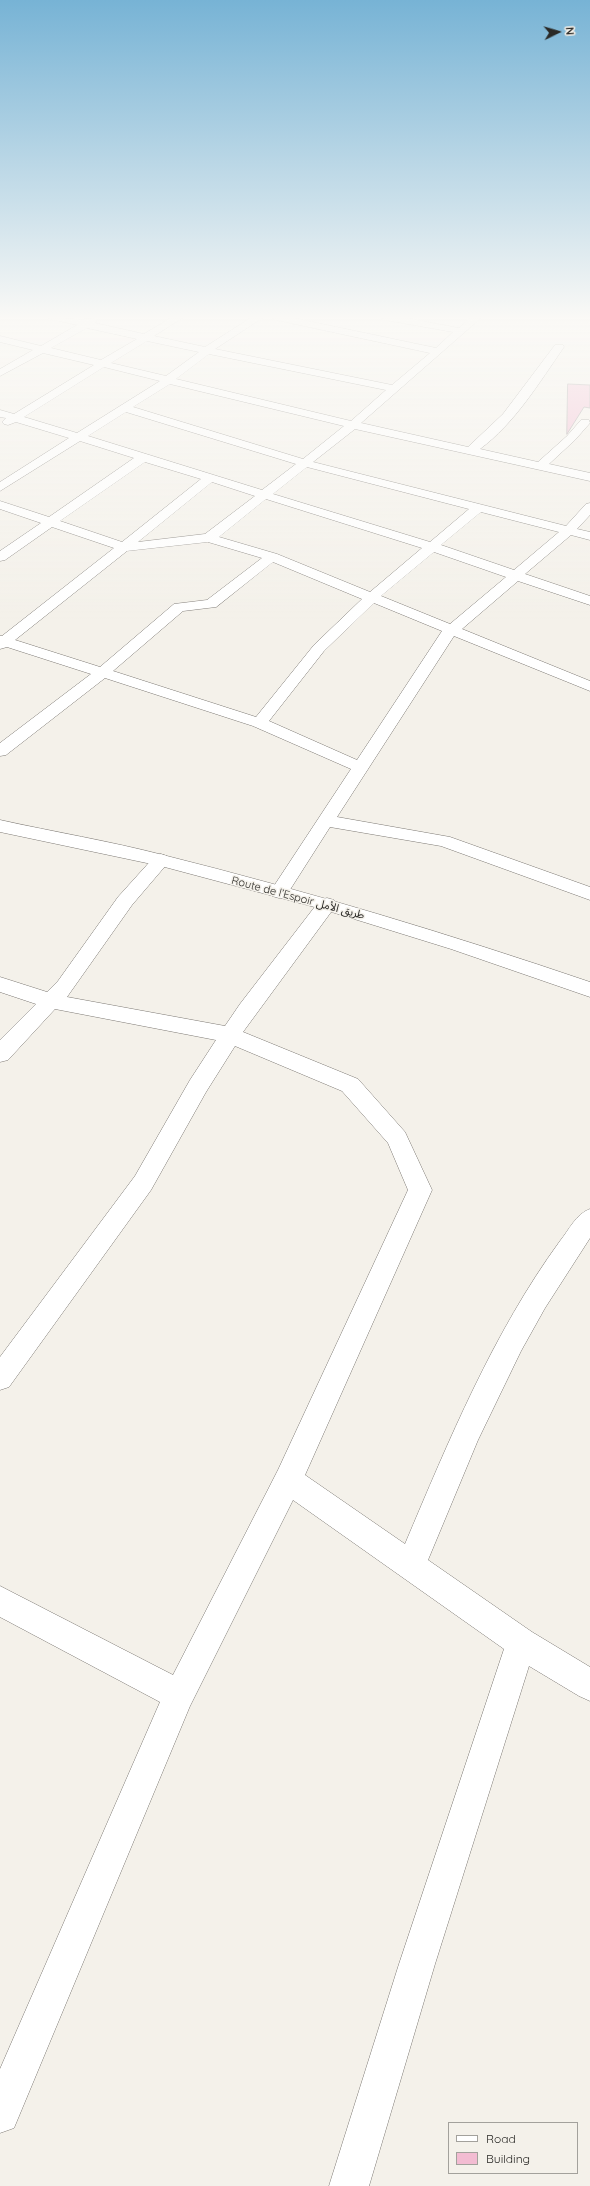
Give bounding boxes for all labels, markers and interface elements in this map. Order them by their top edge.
north arrow [538,12,578,52]
text: N [563,26,577,36]
street label: Route de l’Espoir طريق الأمل [230,874,366,922]
legend [448,2122,578,2174]
text: Road [486,2131,516,2146]
text: Building [486,2151,530,2166]

